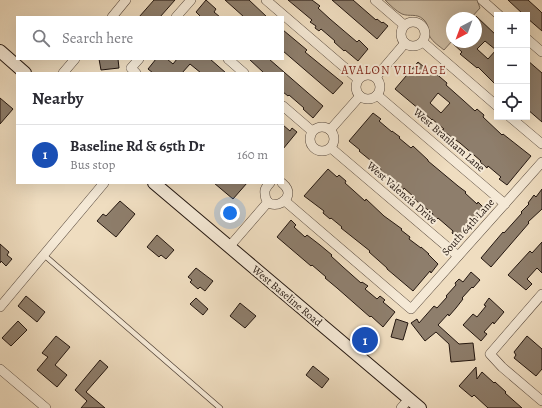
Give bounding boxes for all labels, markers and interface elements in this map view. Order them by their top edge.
north arrow [446,12,482,48]
map controls [494,12,530,120]
button: + [494,12,530,48]
search box [16,16,284,60]
icon: search [30,27,52,49]
text: Search here [62,28,133,48]
button: − [494,48,530,84]
district label: AVALON VILLAGE [340,62,447,78]
button: locate [494,84,530,120]
text: Nearby [32,87,83,110]
street label: West Branham Lane [409,104,488,175]
text: Baseline Rd & 65th Dr [70,136,205,156]
text: 1 [43,146,47,163]
text: 160 m [237,146,268,163]
text: Bus stop [70,156,115,173]
street label: West Valencia Drive [363,158,441,228]
street label: South 64th Lane [438,195,498,259]
your location [220,203,240,223]
street label: West Baseline Road [248,262,325,330]
pin: 1 [352,325,378,355]

